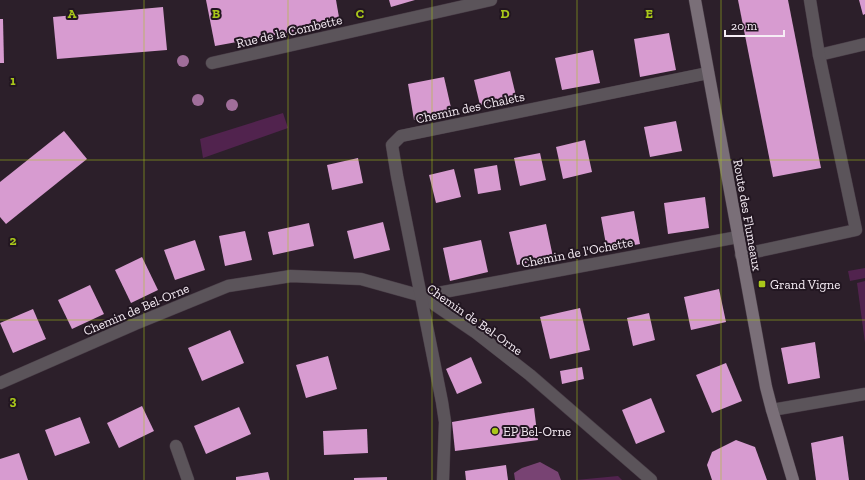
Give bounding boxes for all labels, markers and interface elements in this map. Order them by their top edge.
text: A [68,6,77,21]
text: B [212,6,220,21]
text: C [356,6,364,21]
text: D [500,6,510,21]
text: E [645,6,653,21]
street label: Rue de la Combette [235,12,344,51]
scale bar [725,12,784,38]
text: 20 m [731,19,758,33]
text: 1 [10,73,16,88]
street label: Chemin des Chalets [414,89,526,126]
street label: Route des Flumeaux [730,158,765,272]
text: 2 [10,233,17,248]
street label: Chemin de l'Ochette [520,234,634,271]
place label: Grand Vigne [770,277,840,292]
marker: Grand Vigne [757,279,767,289]
street label: Chemin de Bel-Orne [81,280,191,339]
street label: Chemin de Bel-Orne [424,281,526,358]
text: 3 [10,393,17,408]
place label: EP Bel-Orne [503,424,571,439]
marker: EP Bel-Orne [490,426,500,436]

